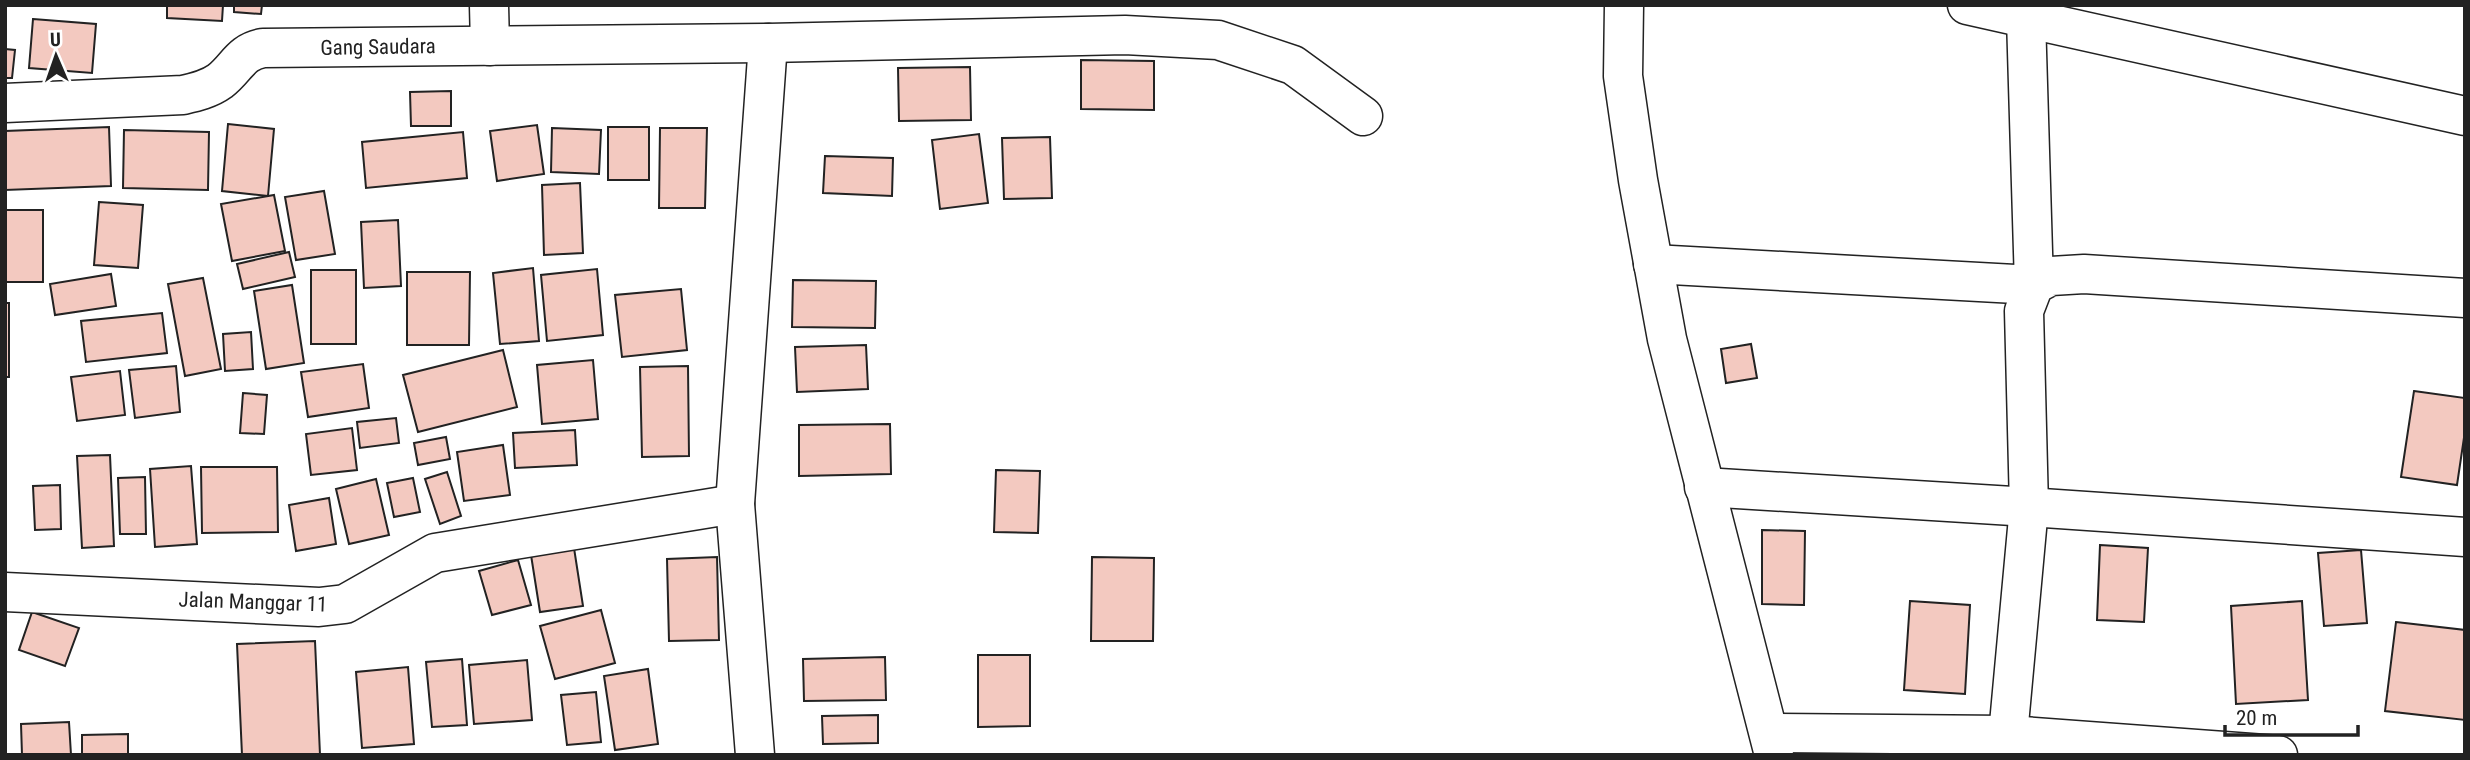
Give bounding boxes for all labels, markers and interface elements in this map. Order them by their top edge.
north arrow [21,21,91,91]
text: U [50,28,61,51]
street label: Gang Saudara [320,34,436,60]
street label: Jalan Manggar 11 [178,587,328,617]
scale bar [2225,694,2358,738]
text: 20 m [2236,706,2277,730]

